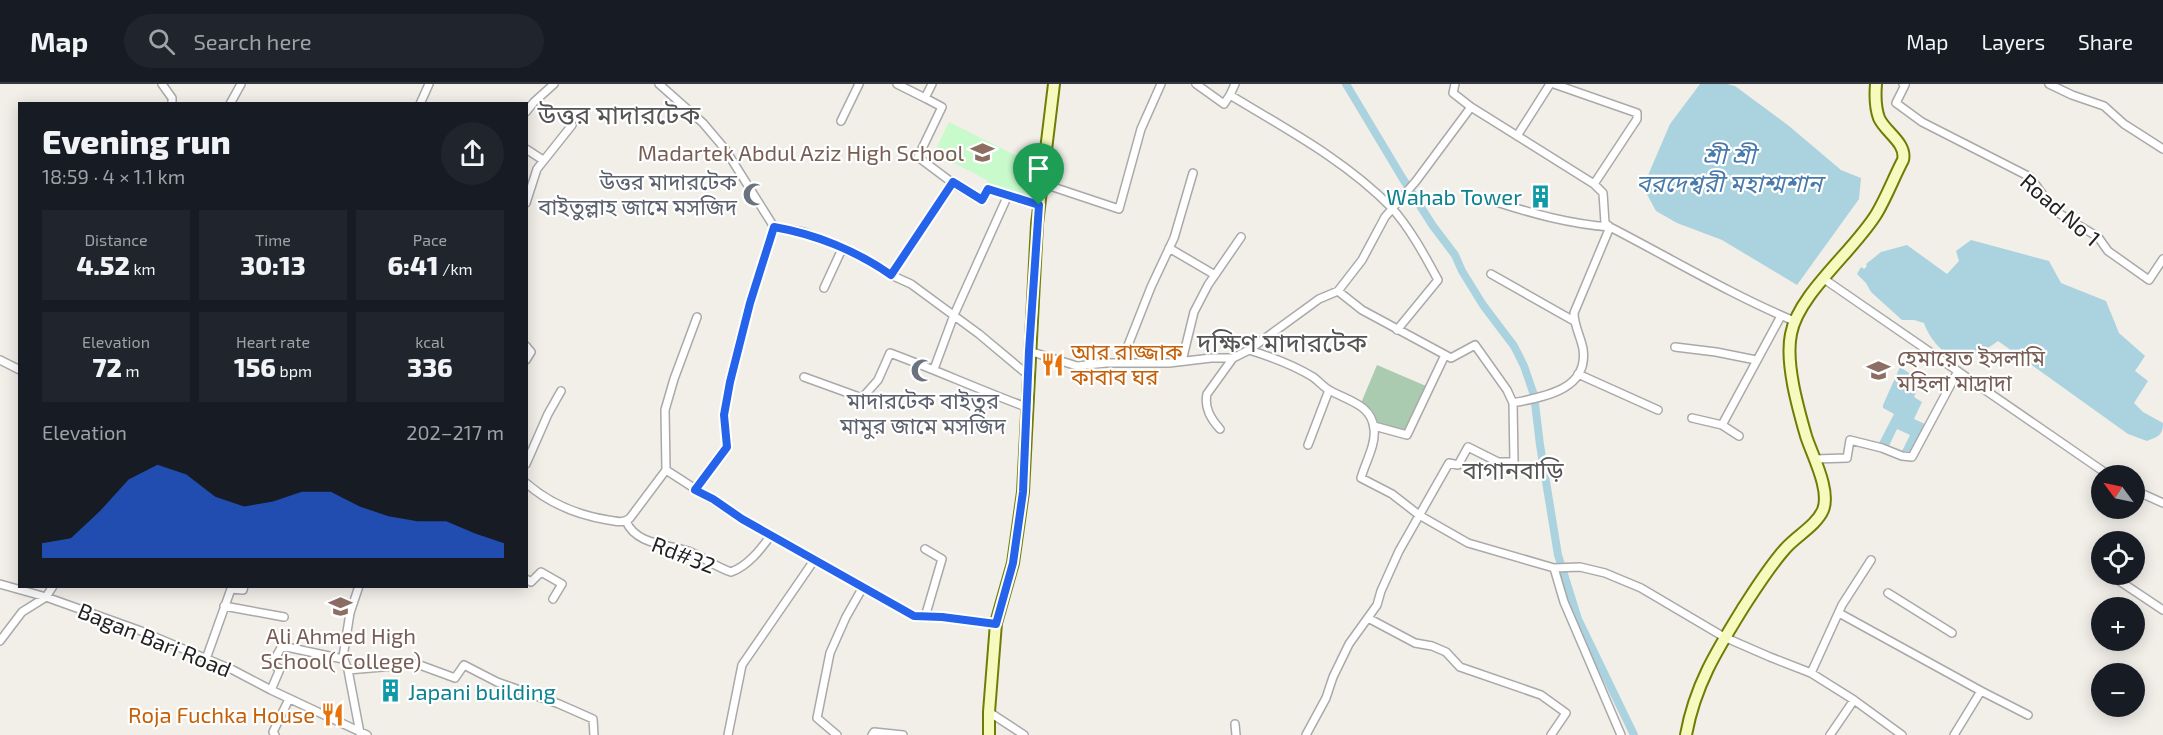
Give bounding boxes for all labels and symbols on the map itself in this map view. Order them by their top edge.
district label: উত্তর মাদারটেক [537,98,701,129]
place label: Madartek Abdul Aziz High School [638,139,964,165]
school or university icon: Madartek Abdul Aziz High School [969,139,995,165]
water label: শ্রী শ্রী বরদেশ্বরী মহাশ্মশান [1636,140,1827,197]
pin [1013,143,1064,205]
street label: Road No 1 [2016,167,2106,251]
place label: উত্তর মাদারটেক বাইতুল্লাহ জামে মসজিদ [537,168,738,221]
mosque icon: উত্তর মাদারটেক বাইতুল্লাহ জামে মসজিদ [742,181,768,207]
place label: Wahab Tower [1386,183,1522,209]
building icon: Wahab Tower [1527,183,1553,209]
district label: দক্ষিণ মাদারটেক [1196,326,1368,357]
place label: আর রাজ্জাক কাবাব ঘর [1070,338,1183,389]
place label: হেমায়েত ইসলামি মহিলা মাদ্রাদা [1896,344,2045,395]
restaurant icon: আর রাজ্জাক কাবাব ঘর [1040,351,1066,377]
school or university icon: হেমায়েত ইসলামি মহিলা মাদ্রাদা [1866,357,1892,383]
mosque icon: মাদারটেক বাইতুর মামুর জামে মসজিদ [910,358,936,384]
place label: মাদারটেক বাইতুর মামুর জামে মসজিদ [839,387,1007,440]
district label: বাগানবাড়ি [1461,455,1565,484]
north arrow [2091,465,2145,519]
street label: Rd#32 [649,530,719,578]
school or university icon: Ali Ahmed High School( College) [328,593,354,619]
street label: Bagan Bari Road [74,596,236,682]
place label: Ali Ahmed High School( College) [261,622,421,673]
building icon: Japani building [377,678,403,704]
place label: Japani building [408,678,556,704]
place label: Roja Fuchka House [128,701,315,728]
restaurant icon: Roja Fuchka House [320,701,346,727]

